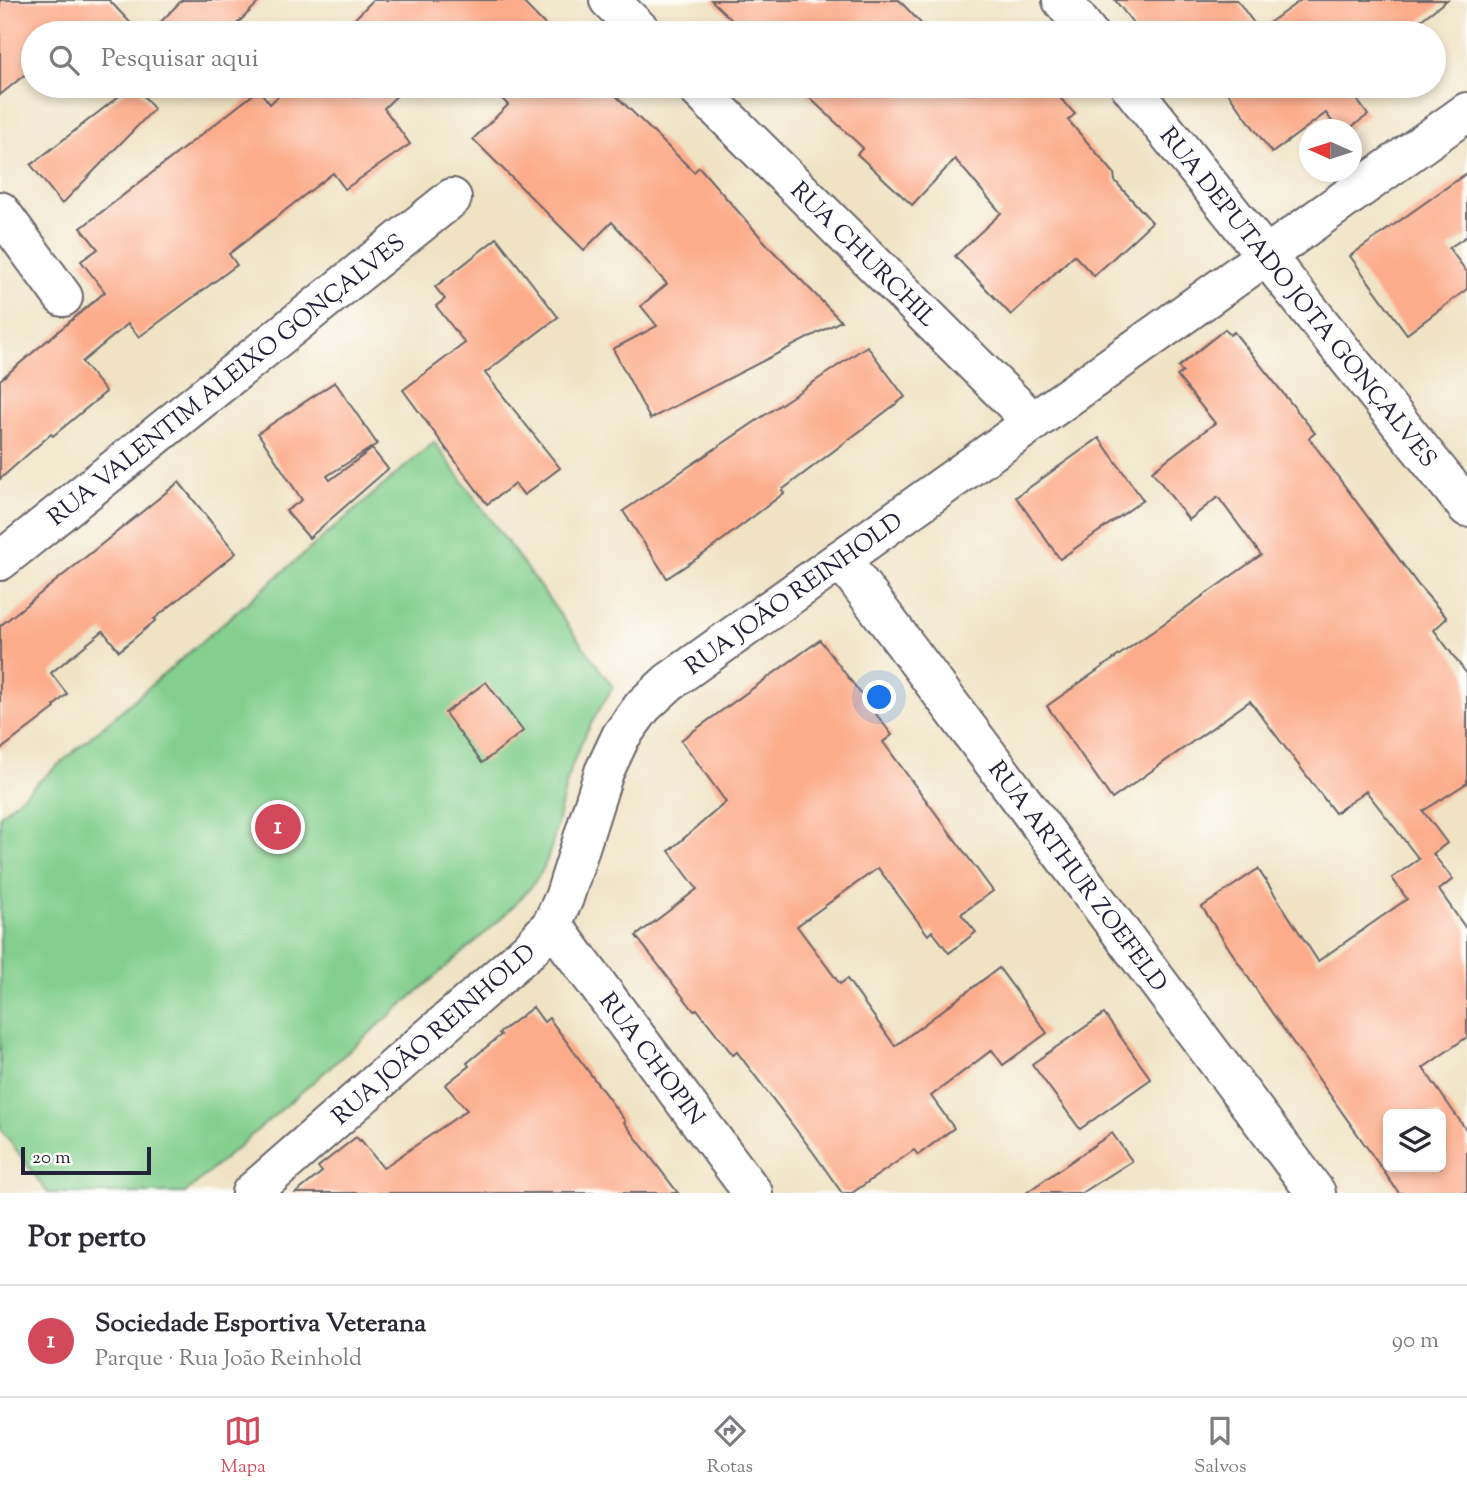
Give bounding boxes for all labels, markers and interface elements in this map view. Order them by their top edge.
search box [21,21,1446,98]
icon: search [45,41,83,79]
text: Pesquisar aqui [101,41,259,78]
north arrow [1299,119,1362,182]
street label: RUA DEPUTADO JOTA GONÇALVES [1150,121,1444,476]
street label: RUA CHURCHIL [782,175,943,336]
street label: RUA VALENTIM ALEIXO GONÇALVES [41,227,413,535]
street label: RUA JOÃO REINHOLD [679,505,910,684]
your location [862,680,896,714]
street label: RUA ARTHUR ZOEFELD [979,755,1175,1000]
pin: 1 [255,801,301,853]
street label: RUA JOÃO REINHOLD [325,937,544,1134]
street label: RUA CHOPIN [590,986,712,1133]
map controls [1383,1109,1446,1172]
button: layers [1383,1109,1446,1172]
scale bar [21,1144,150,1176]
text: 20 m [32,1145,71,1172]
text: Por perto [28,1217,146,1260]
text: Sociedade Esportiva Veterana [95,1306,426,1343]
text: 1 [47,1325,55,1358]
text: 90 m [1392,1325,1439,1358]
text: Parque · Rua João Reinhold [95,1343,362,1376]
tab: Mapa [221,1412,266,1481]
tab: Rotas [707,1412,753,1481]
tab: Salvos [1194,1412,1246,1481]

